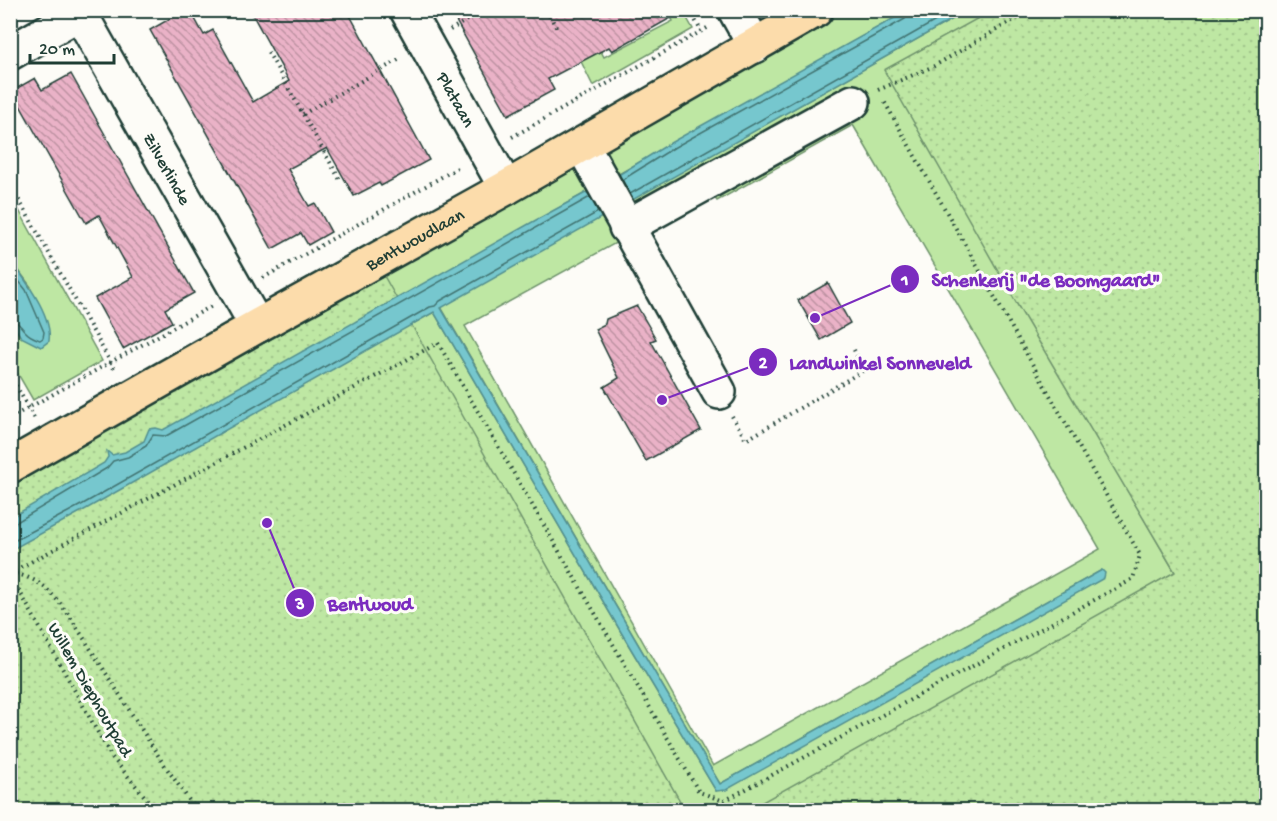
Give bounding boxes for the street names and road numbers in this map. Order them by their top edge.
street label: Plataan [430,68,478,132]
street label: Zilverlinde [137,130,195,210]
street label: Bentwoudlaan [362,205,469,277]
street label: Willem Diephoutpad [42,619,137,762]

